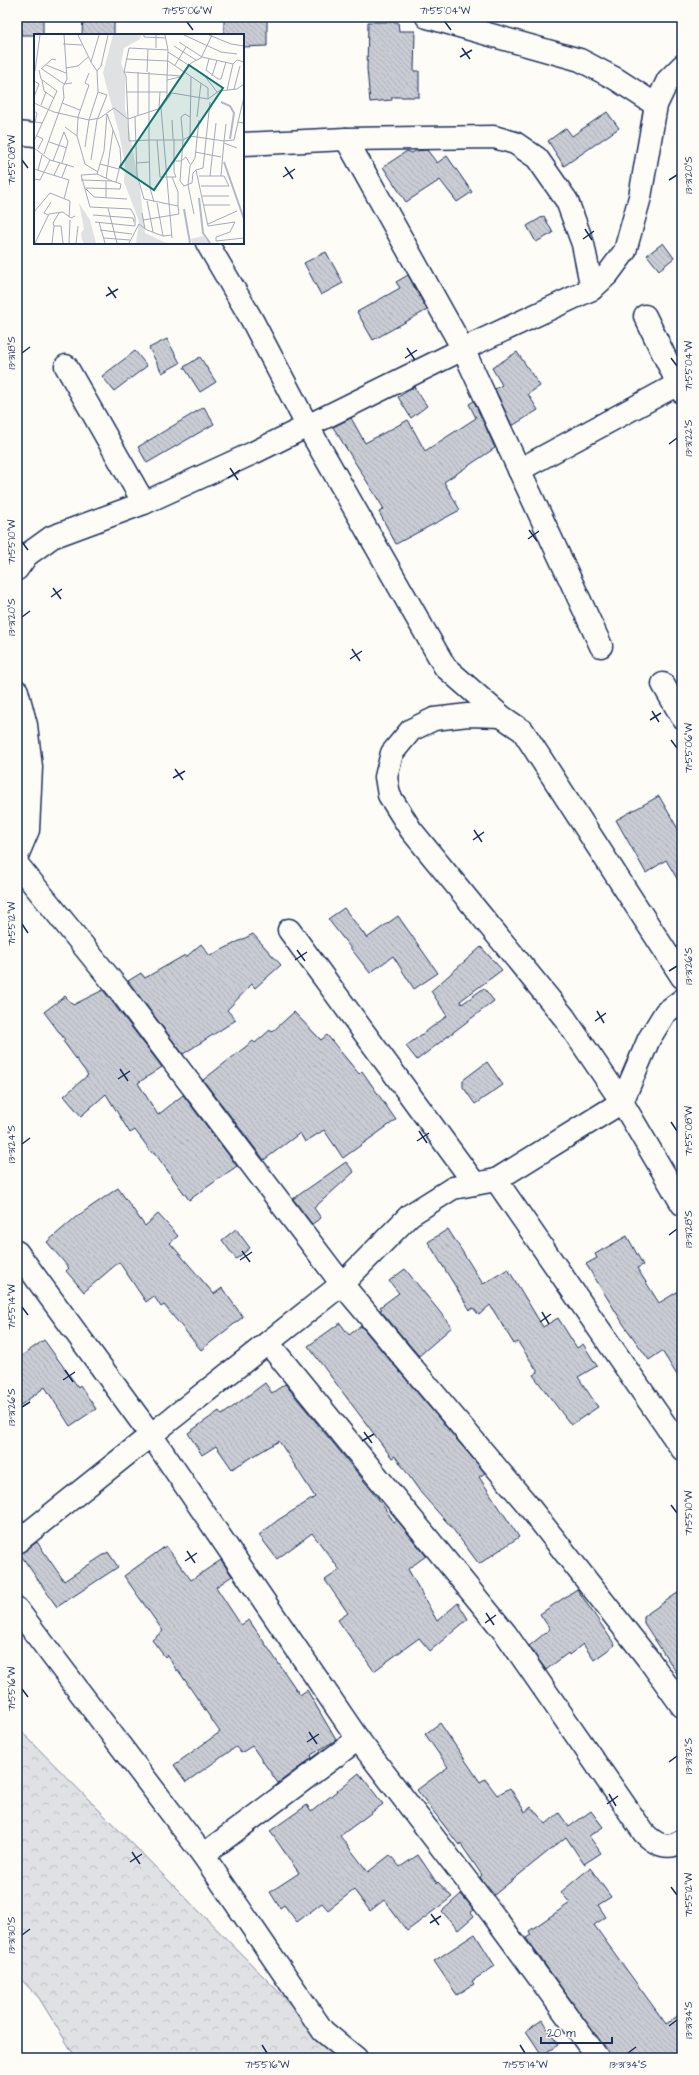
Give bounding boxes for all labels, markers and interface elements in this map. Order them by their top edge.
text: 71°55'06"W [162,4,212,18]
text: 71°55'04"W [420,4,471,18]
inset map [34,34,244,244]
text: 71°55'08"W [5,134,19,185]
text: 13°31'20"S [682,156,696,194]
text: 13°31'18"S [5,336,19,370]
text: 71°55'04"W [682,340,696,391]
text: 13°31'22"S [682,419,696,456]
text: 71°55'10"W [5,519,19,564]
text: 13°31'20"S [5,598,19,636]
text: 71°55'06"W [682,723,696,773]
text: 71°55'12"W [5,901,19,946]
text: 13°31'26"S [682,947,696,985]
text: 71°55'08"W [682,1105,696,1156]
text: 13°31'24"S [5,1124,19,1163]
text: 13°31'28"S [682,1210,696,1248]
text: 71°55'14"W [5,1284,19,1330]
text: 13°31'26"S [5,1388,19,1426]
text: 71°55'10"W [682,1490,696,1535]
text: 71°55'16"W [5,1666,19,1711]
text: 13°31'32"S [682,1737,696,1774]
text: 71°55'12"W [682,1872,696,1917]
text: 13°31'30"S [5,1916,19,1953]
text: 13°31'34"S [682,2001,696,2039]
scale bar [541,2019,612,2045]
text: 20 m [547,2025,576,2042]
text: 71°55'16"W [245,2058,290,2072]
text: 71°55'14"W [502,2058,548,2072]
text: 13°31'34"S [609,2058,647,2072]

